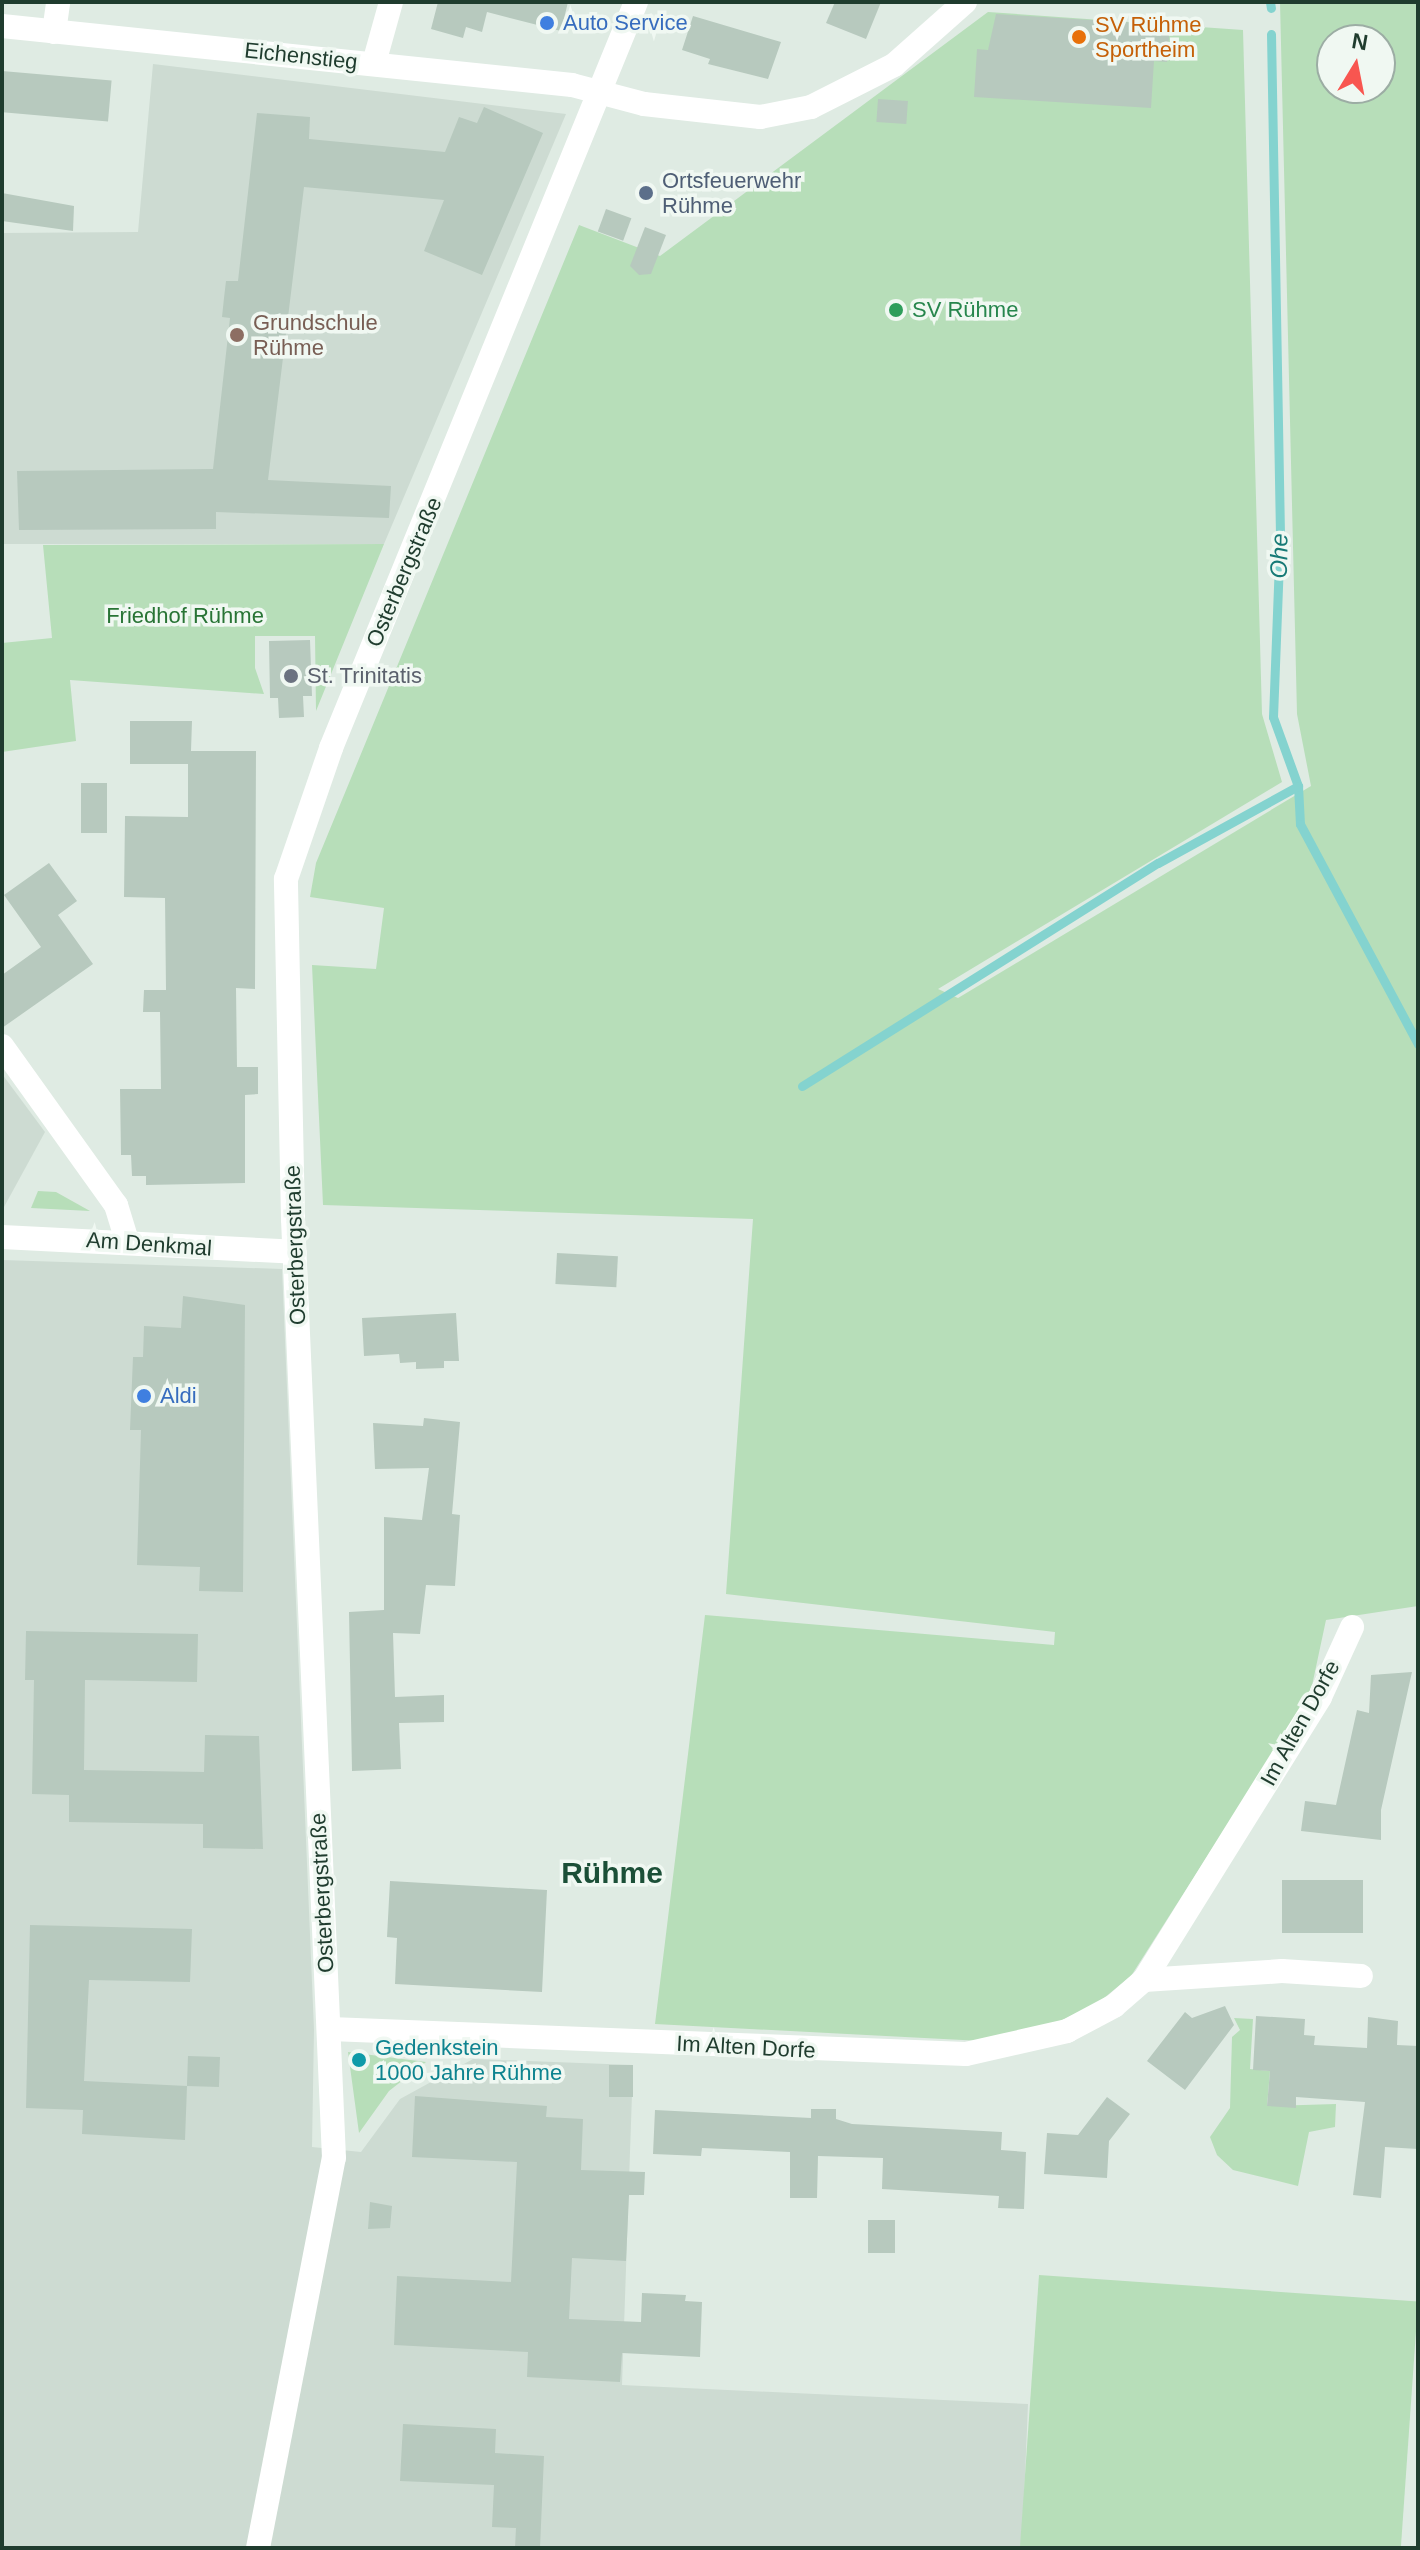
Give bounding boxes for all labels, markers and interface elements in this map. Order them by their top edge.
place label: Auto Service [563,10,688,36]
place label: SV Rühme Sportheim [1095,11,1201,62]
marker: Auto Service [538,14,556,32]
north arrow [1316,24,1396,104]
marker: SV Rühme Sportheim [1070,28,1088,46]
text: N [1350,28,1370,56]
street label: Eichenstieg [243,37,359,75]
place label: Ortsfeuerwehr Rühme [662,167,801,218]
marker: Ortsfeuerwehr Rühme [637,184,655,202]
place label: SV Rühme [912,297,1018,323]
marker: SV Rühme [887,301,905,319]
place label: Grundschule Rühme [253,309,378,360]
marker: Grundschule Rühme [228,326,246,344]
street label: Osterbergstraße [361,493,447,651]
water label: Ohe [1264,533,1294,579]
park label: Friedhof Rühme [106,603,264,629]
place label: St. Trinitatis [307,663,422,689]
marker: St. Trinitatis [282,667,300,685]
street label: Osterbergstraße [279,1165,311,1325]
street label: Am Denkmal [85,1226,213,1262]
place label: Aldi [160,1383,197,1409]
marker: Aldi [135,1387,153,1405]
street label: Im Alten Dorfe [1254,1655,1346,1791]
street label: Osterbergstraße [305,1812,339,1974]
district label: Rühme [561,1855,663,1891]
street label: Im Alten Dorfe [675,2030,817,2064]
place label: Gedenkstein 1000 Jahre Rühme [375,2034,562,2086]
marker: Gedenkstein 1000 Jahre Rühme [350,2051,368,2069]

